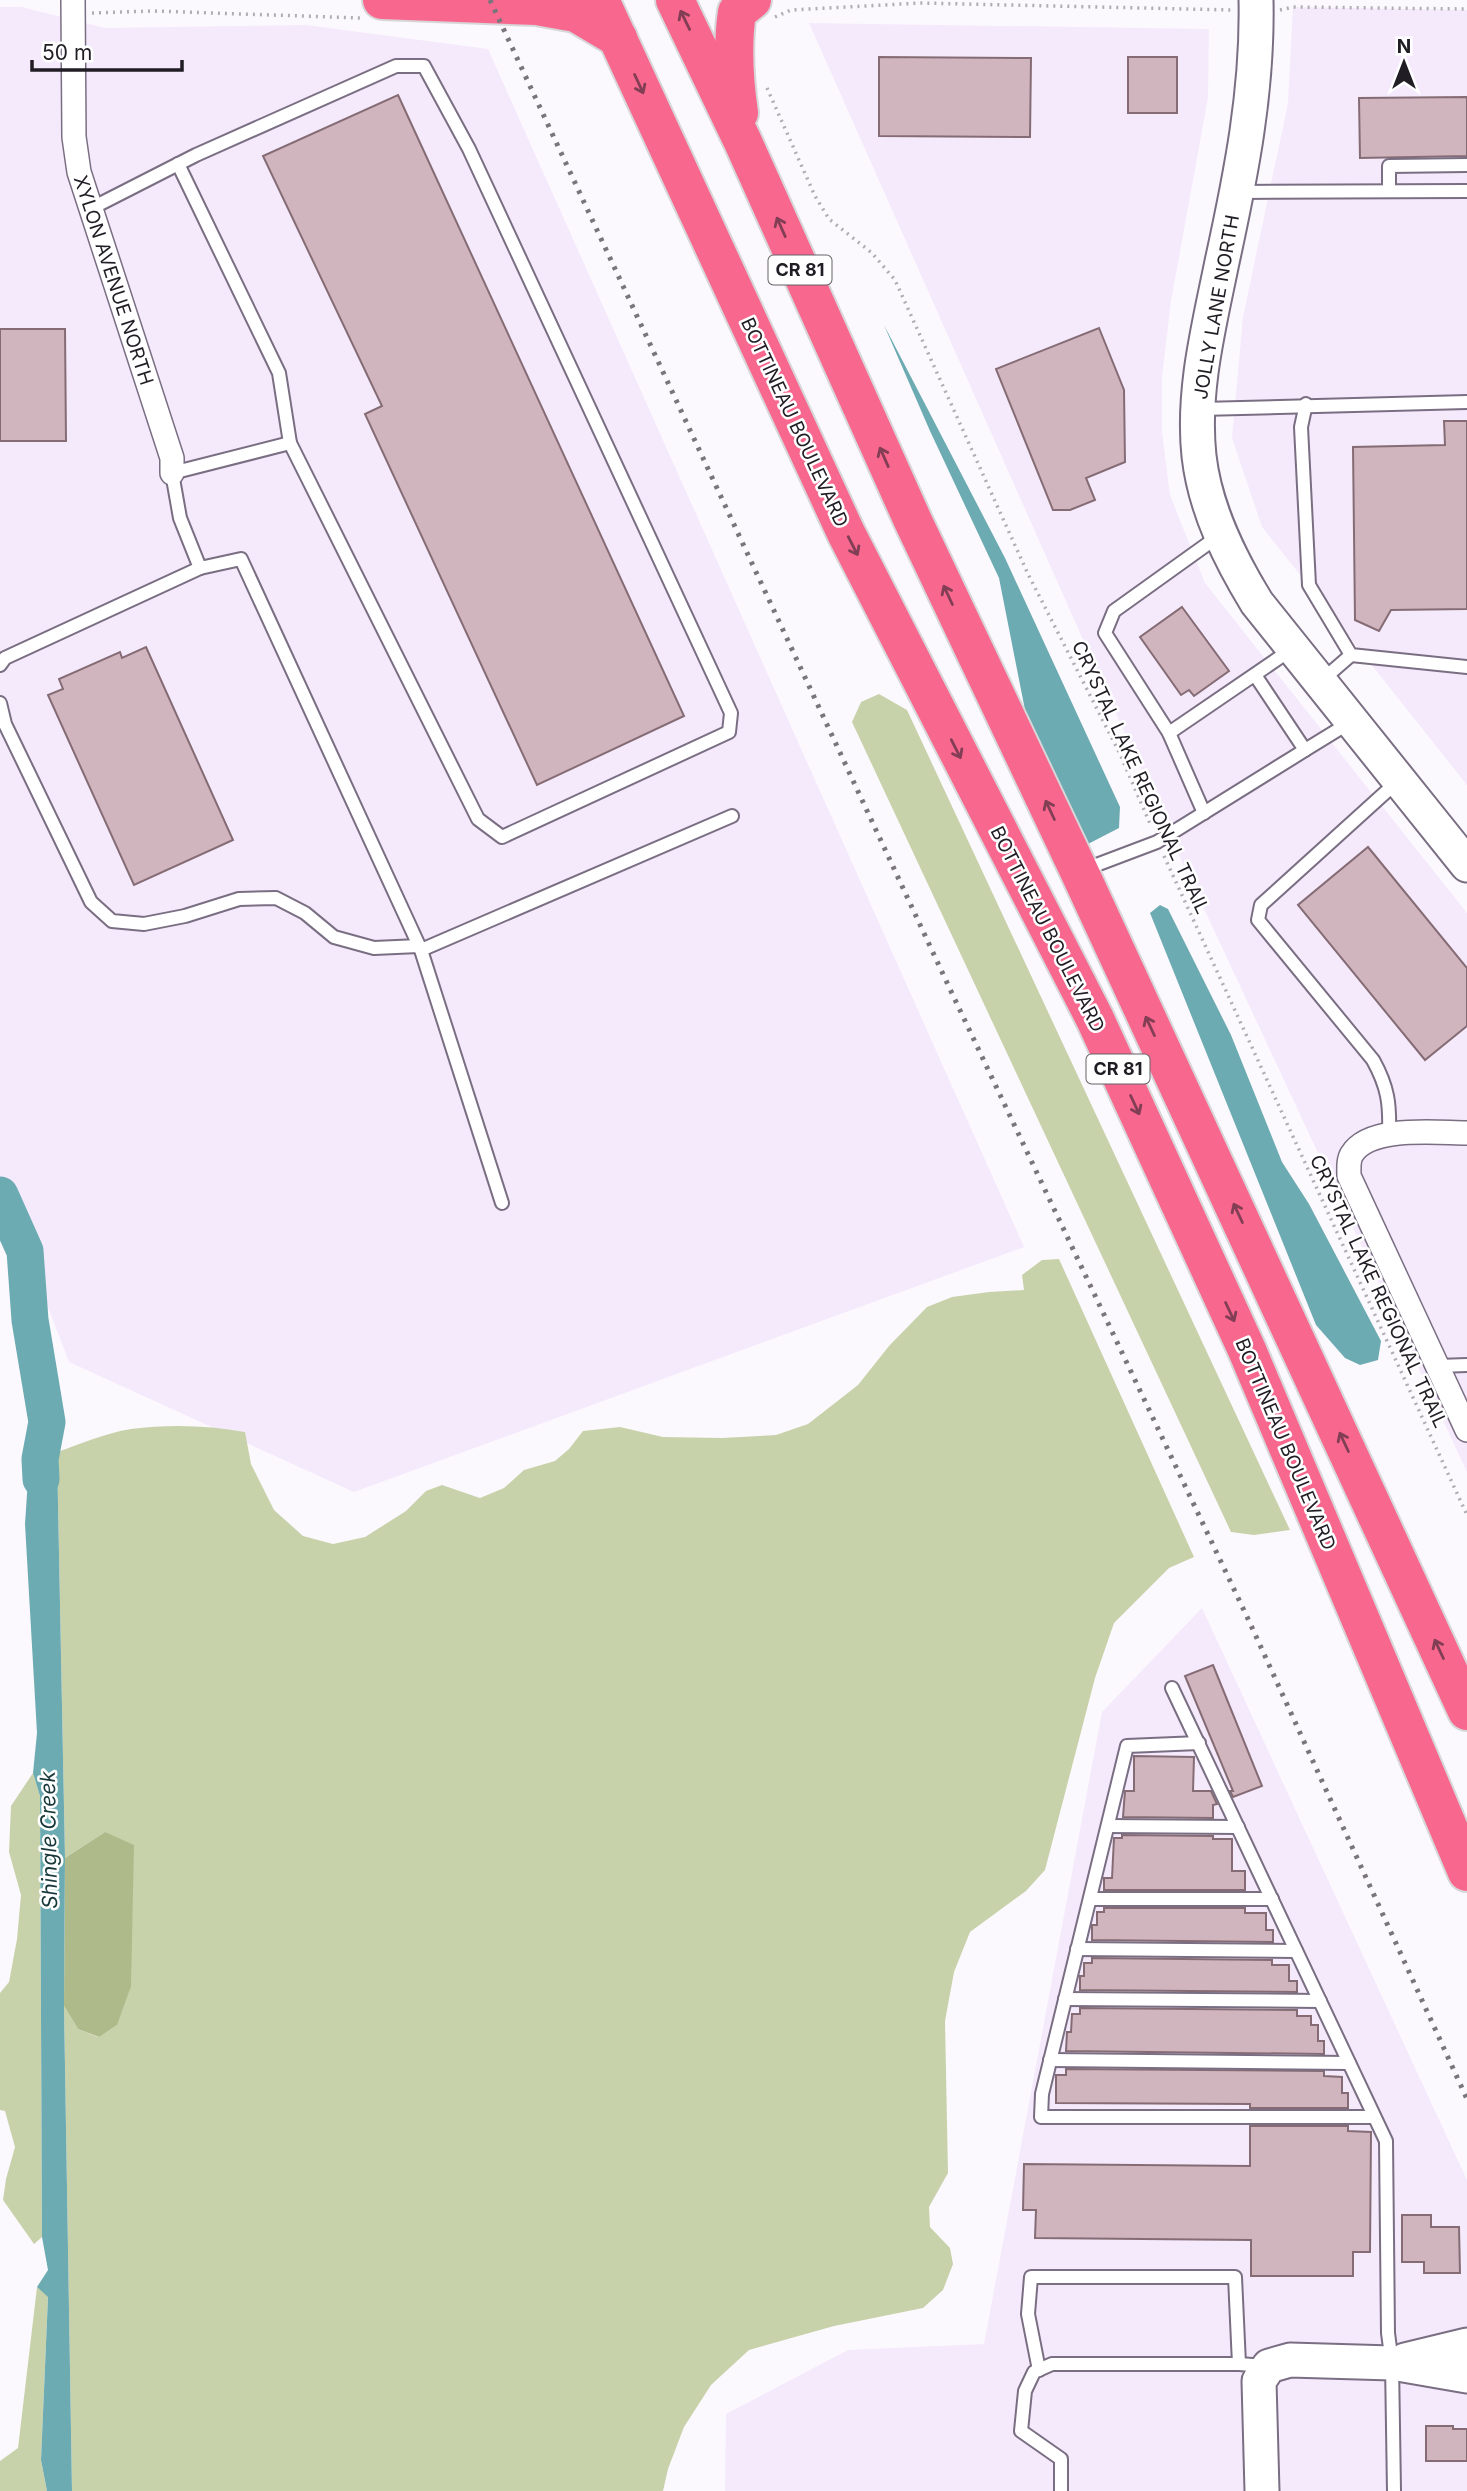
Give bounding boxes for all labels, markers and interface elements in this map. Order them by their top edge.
one-way arrow [678,10,691,31]
scale bar [32,28,182,72]
north arrow [1369,28,1439,98]
text: N [1397,35,1411,58]
text: 50 m [42,40,92,65]
one-way arrow [633,73,646,94]
street label: XYLON AVENUE NORTH [69,172,158,388]
street label: JOLLY LANE NORTH [1189,213,1244,401]
one-way arrow [774,217,787,238]
road number: CR 81 [768,256,832,284]
street label: BOTTINEAU BOULEVARD [736,314,853,530]
one-way arrow [877,447,890,468]
one-way arrow [846,535,860,556]
one-way arrow [941,585,954,606]
street label: CRYSTAL LAKE REGIONAL TRAIL [1067,637,1214,917]
one-way arrow [950,738,964,758]
one-way arrow [1043,800,1056,821]
street label: BOTTINEAU BOULEVARD [986,822,1110,1036]
one-way arrow [1143,1015,1156,1036]
road number: CR 81 [1086,1054,1150,1084]
one-way arrow [1129,1094,1142,1116]
street label: CRYSTAL LAKE REGIONAL TRAIL [1305,1151,1452,1431]
one-way arrow [1231,1203,1244,1224]
one-way arrow [1224,1301,1237,1322]
street label: BOTTINEAU BOULEVARD [1230,1335,1341,1554]
one-way arrow [1337,1432,1350,1453]
one-way arrow [1431,1639,1445,1660]
water label: Shingle Creek [35,1770,62,1909]

